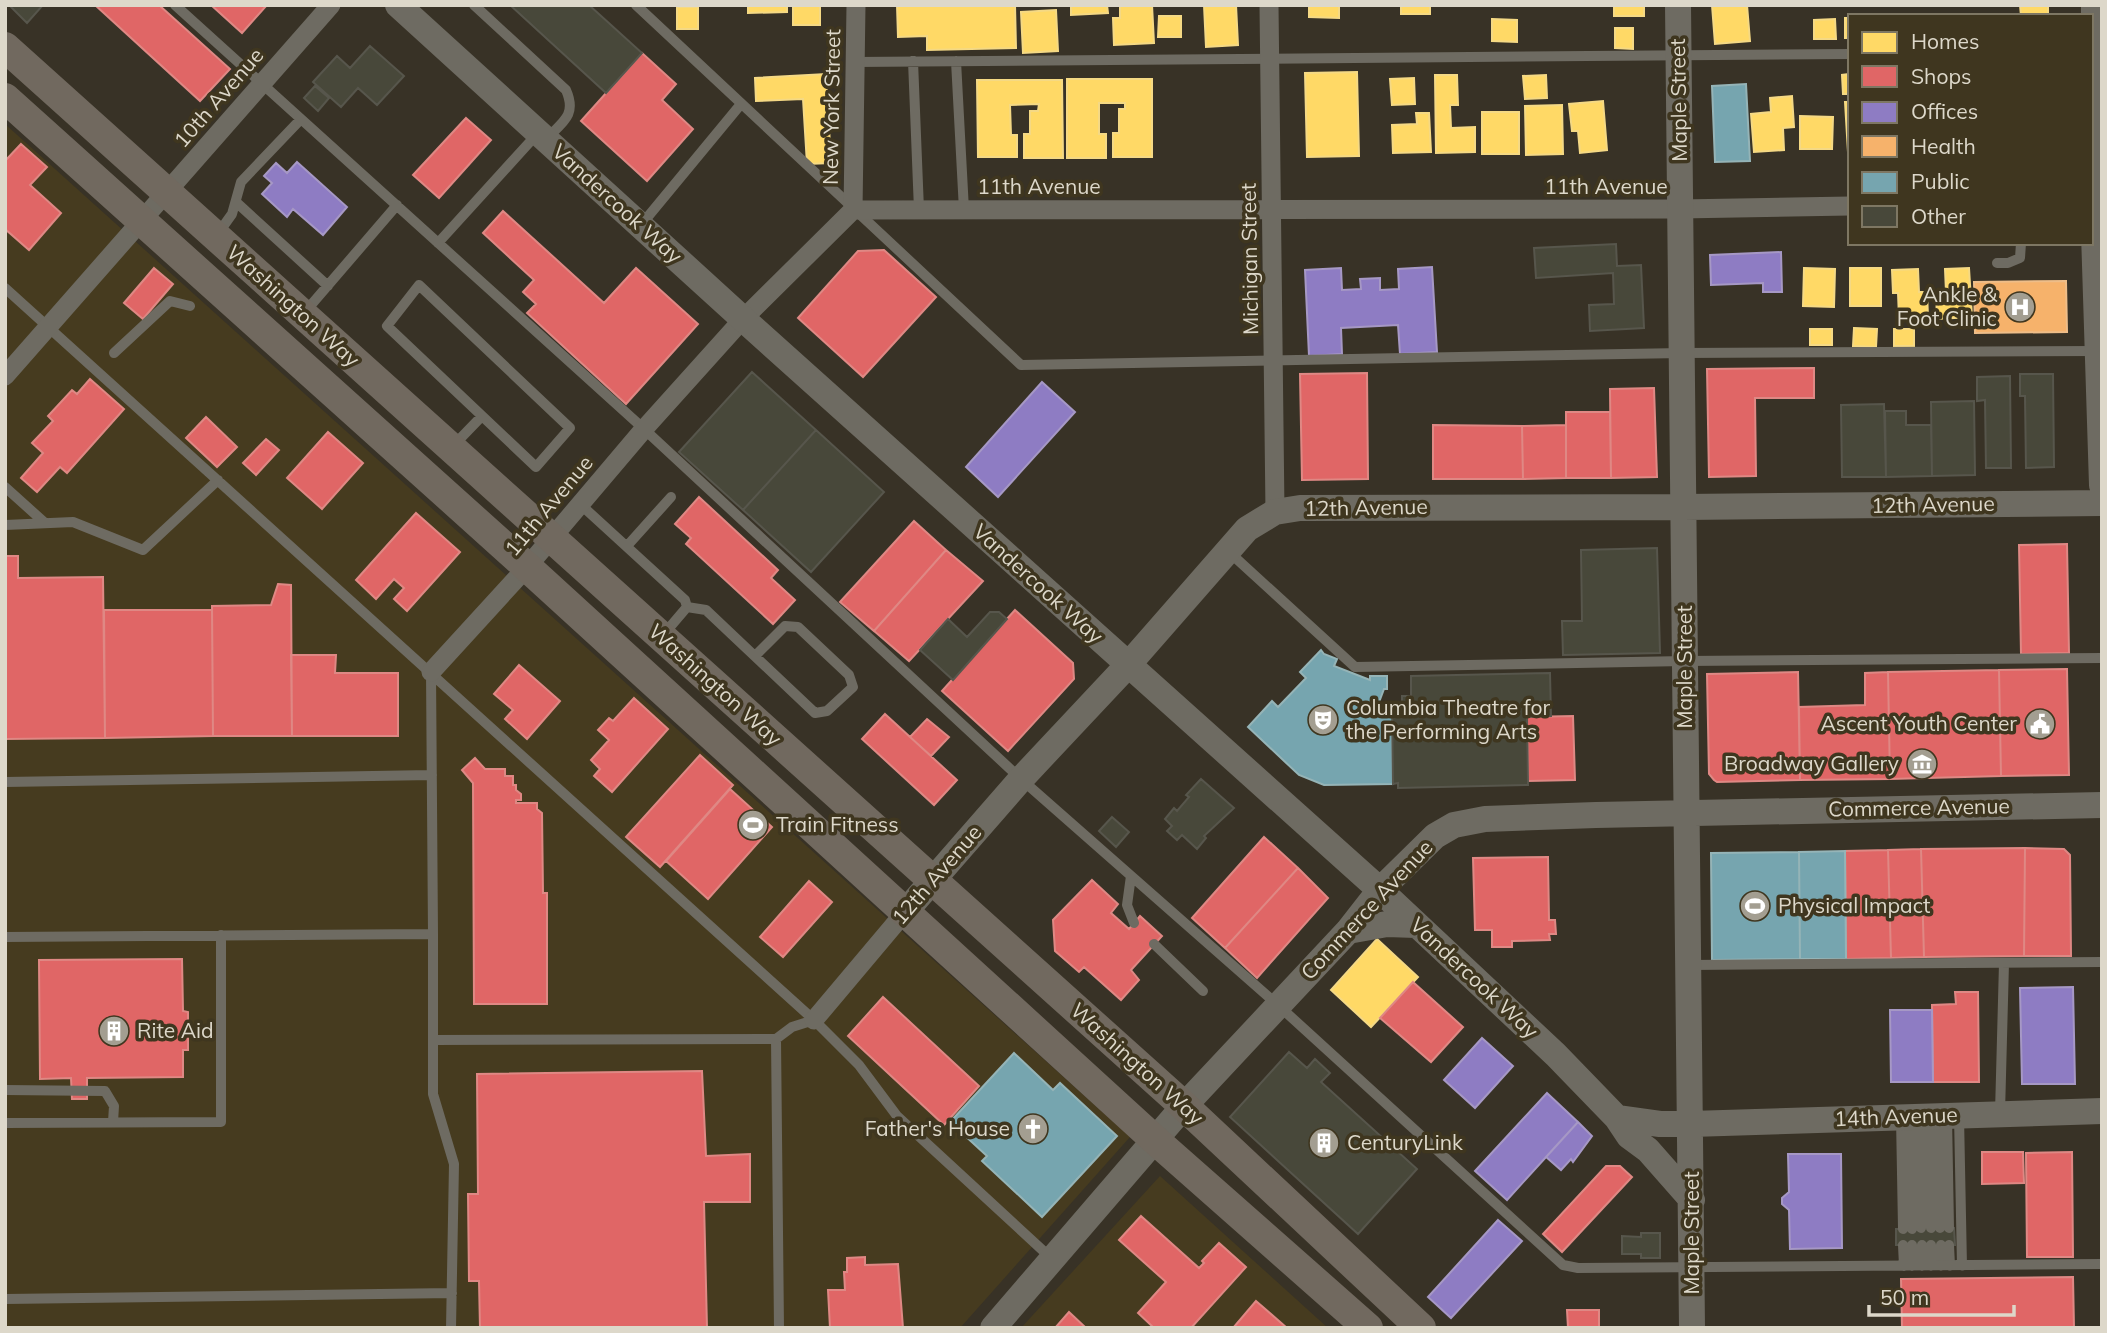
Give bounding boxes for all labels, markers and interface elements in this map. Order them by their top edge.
legend [1848,14,2093,245]
text: Homes [1911,28,1979,54]
street label: New York Street [817,29,845,185]
street label: Maple Street [1664,38,1692,162]
street label: 10th Avenue [168,42,269,152]
text: Shops [1911,63,1971,89]
text: Offices [1911,98,1978,124]
text: Health [1911,133,1976,159]
street label: Vandercook Way [547,138,688,269]
text: Public [1911,168,1970,194]
street label: 11th Avenue [977,173,1101,199]
street label: 11th Avenue [1544,173,1668,199]
street label: Michigan Street [1235,183,1263,335]
text: Other [1911,203,1966,229]
street label: Washington Way [222,239,366,372]
place label: Ankle & Foot Clinic [1897,281,1998,331]
hospital icon: Ankle & Foot Clinic [2003,290,2037,324]
street label: 11th Avenue [499,450,598,561]
street label: 12th Avenue [1871,490,1995,518]
street label: 12th Avenue [1304,493,1428,521]
street label: Vandercook Way [968,518,1109,649]
street label: Maple Street [1671,605,1697,729]
street label: Washington Way [644,618,788,751]
place label: Columbia Theatre for the Performing Arts [1346,694,1550,744]
theatre icon: Columbia Theatre for the Performing Arts [1306,703,1340,737]
public building icon: Ascent Youth Center [2023,707,2057,741]
place label: Ascent Youth Center [1821,710,2017,736]
museum icon: Broadway Gallery [1905,747,1939,781]
place label: Broadway Gallery [1724,750,1899,776]
street label: Commerce Avenue [1828,792,2010,822]
sports icon: Train Fitness [736,808,770,842]
place label: Train Fitness [776,811,899,837]
street label: 12th Avenue [886,819,987,929]
street label: Commerce Avenue [1295,834,1438,985]
sports icon: Physical Impact [1738,889,1772,923]
place label: Physical Impact [1778,892,1930,918]
street label: Vandercook Way [1405,911,1544,1043]
street label: Washington Way [1066,997,1210,1130]
building icon: Rite Aid [97,1014,131,1048]
place label: Rite Aid [137,1017,214,1043]
street label: 14th Avenue [1834,1101,1958,1131]
church icon: Father's House [1016,1112,1050,1146]
place label: Father's House [865,1115,1010,1141]
building icon: CenturyLink [1307,1126,1341,1160]
place label: CenturyLink [1347,1129,1463,1155]
street label: Maple Street [1678,1171,1704,1295]
scale bar [1869,1274,2014,1318]
text: 50 m [1880,1284,1929,1310]

